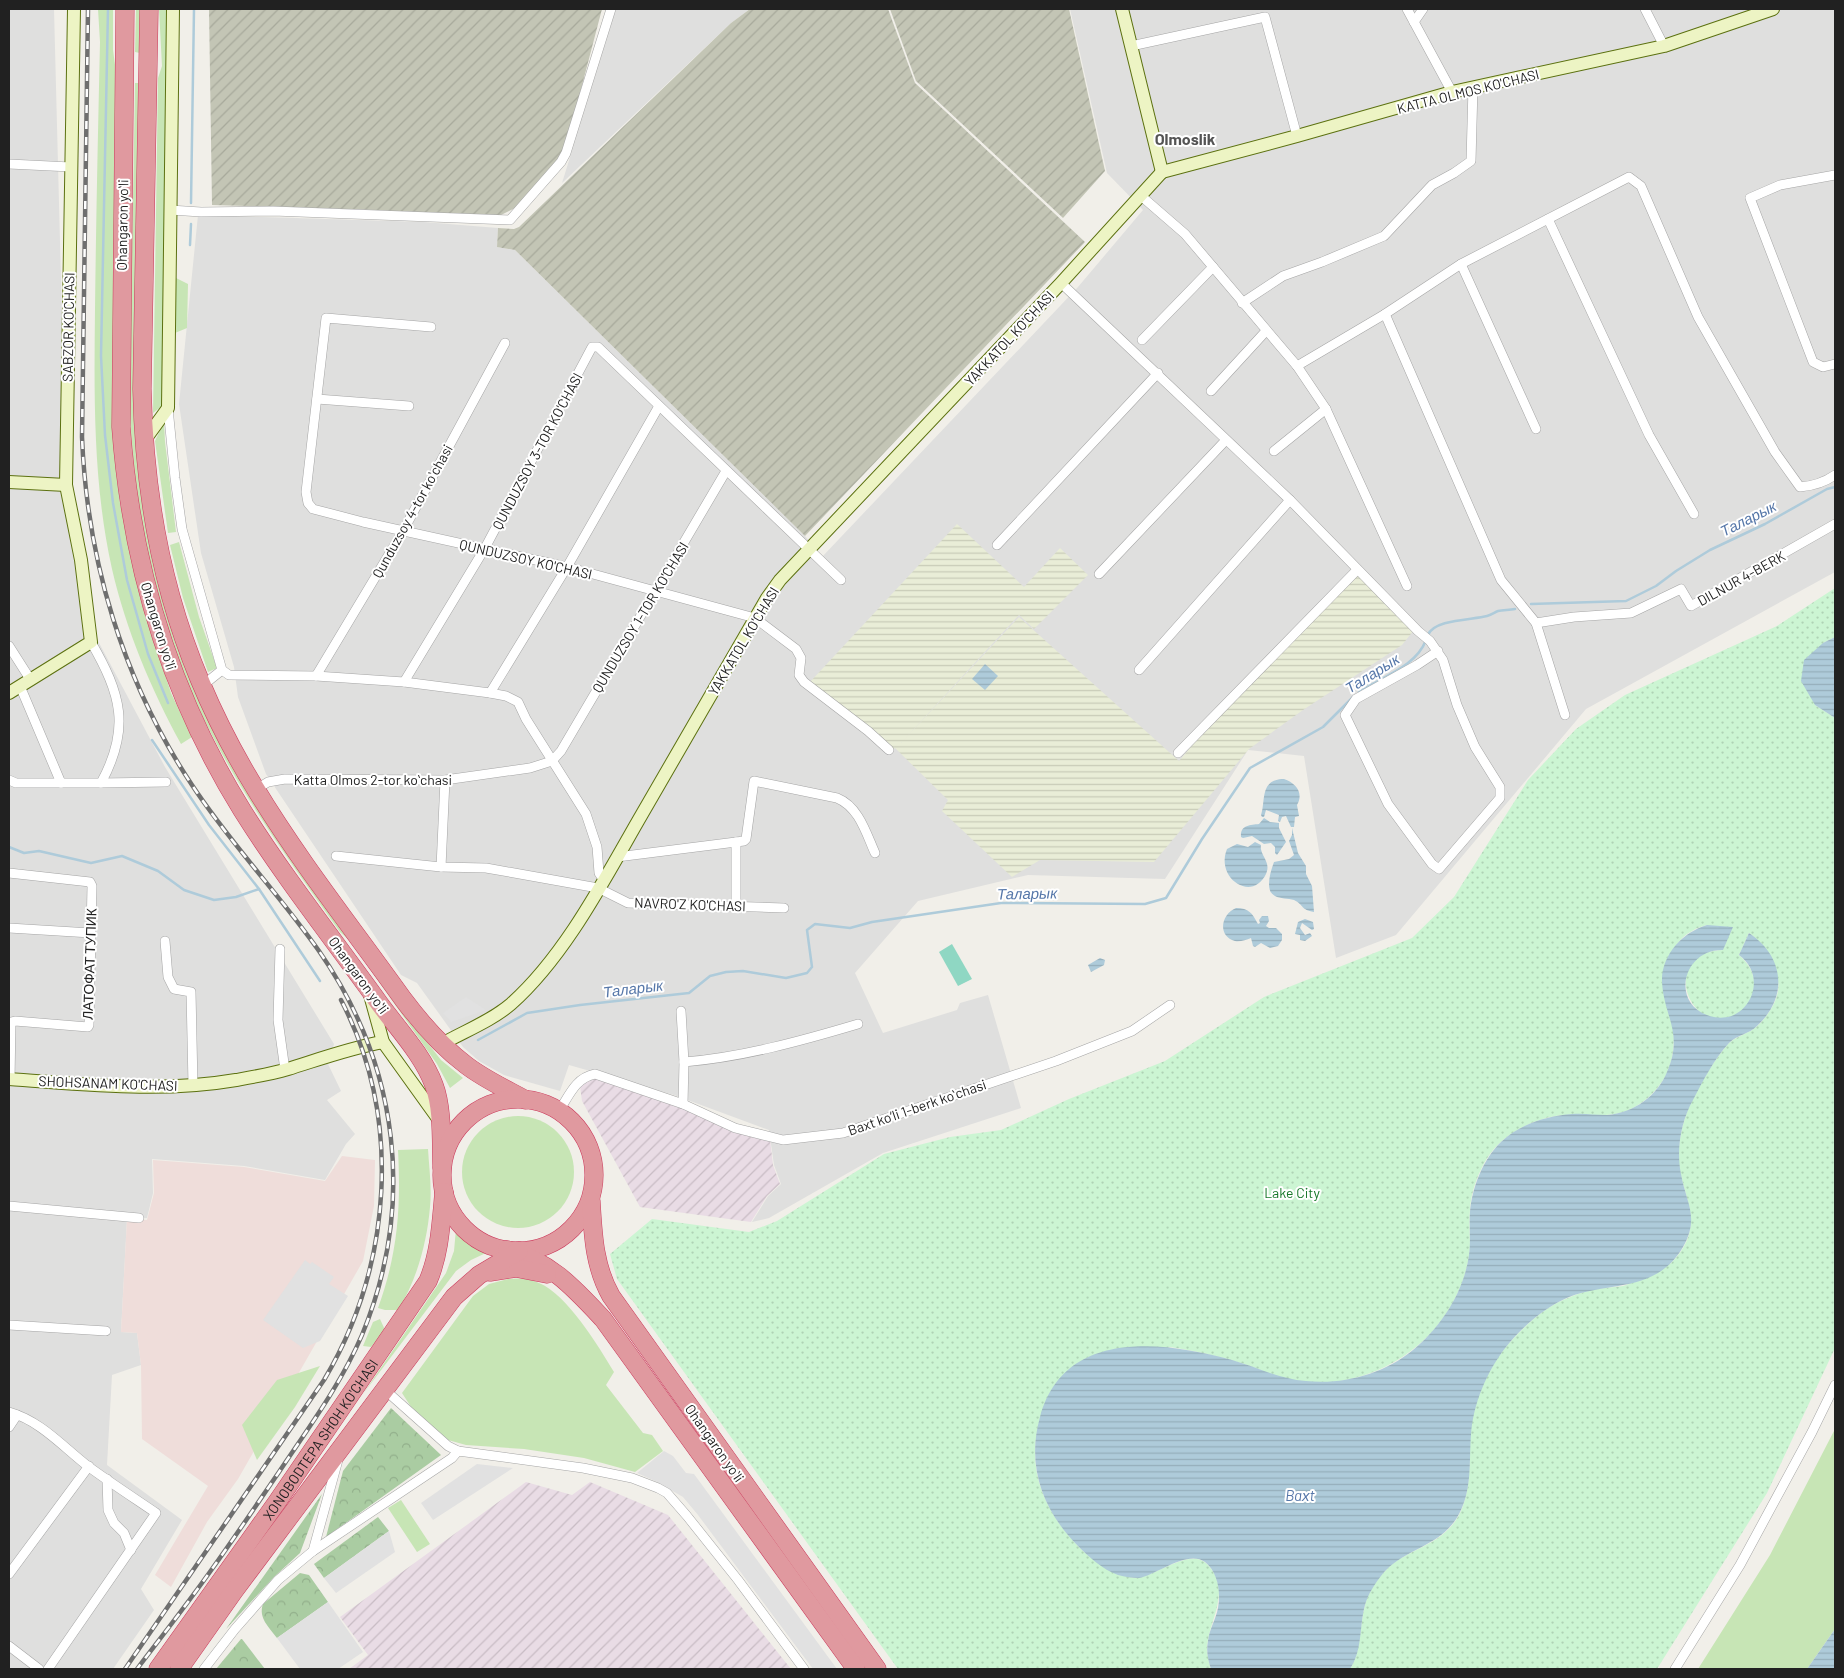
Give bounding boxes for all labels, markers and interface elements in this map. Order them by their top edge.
street label: KATTA OLMOS KO'CHASI [1395,65,1541,117]
district label: Olmoslik [1155,129,1216,148]
street label: Ohangaron yoʻli [113,179,131,271]
street label: SABZOR KO'CHASI [59,272,77,382]
street label: YAKKATOL KO'CHASI [961,287,1057,389]
street label: QUNDUZSOY 3-TOR KO'CHASI [488,370,586,532]
street label: Qunduzsoy 4-tor koʻchasi [368,441,456,581]
water label: Таларык [1717,496,1780,540]
street label: QUNDUZSOY KO'CHASI [458,535,594,583]
street label: QUNDUZSOY 1-TOR KO'CHASI [588,539,692,695]
street label: DILNUR 4-BERK [1694,547,1788,609]
street label: Ohangaron yoʻli [138,580,180,672]
street label: YAKKATOL KO'CHASI [704,584,782,698]
water label: Таларык [1342,649,1403,697]
street label: Katta Olmos 2-tor koʻchasi [294,771,452,788]
water label: Таларык [997,883,1058,903]
street label: NAVRO'Z KO'CHASI [634,894,746,914]
street label: ЛАТОФАТ ТУПИК [79,907,99,1020]
street label: Ohangaron yoʻli [325,933,393,1017]
water label: Таларык [602,975,665,1001]
street label: SHOHSANAM KO'CHASI [38,1072,178,1094]
street label: Baxt ko‘li 1-berk koʻchasi [846,1075,988,1139]
park label: Lake City [1264,1184,1320,1201]
street label: XONOBODTEPA SHOH KO'CHASI [259,1356,381,1523]
street label: Ohangaron yoʻli [682,1401,748,1485]
water label: Baхt [1285,1486,1315,1504]

